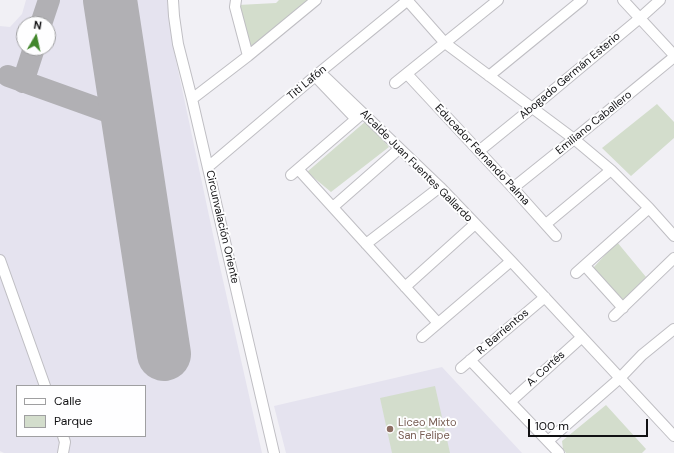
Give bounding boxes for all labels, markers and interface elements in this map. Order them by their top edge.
north arrow [16,16,56,56]
text: N [33,18,43,33]
street label: Abogado Germán Esterio [517,30,623,122]
street label: Titi Lafón [285,63,329,103]
street label: Emiliano Caballero [553,88,635,158]
street label: Educador Fernando Palma [432,102,532,208]
street label: Alcalde Juan Fuentes Gallardo [357,107,475,225]
street label: Circunvalación Oriente [203,169,241,285]
street label: R. Barrientos [474,306,532,358]
street label: A. Cortés [524,348,568,390]
legend [16,385,146,437]
text: Calle [54,393,81,409]
scale bar [530,411,650,437]
text: Parque [54,413,93,429]
place label: Liceo Mixto San Felipe [398,416,456,442]
text: 100 m [535,418,569,434]
marker: Liceo Mixto San Felipe [385,424,395,434]

